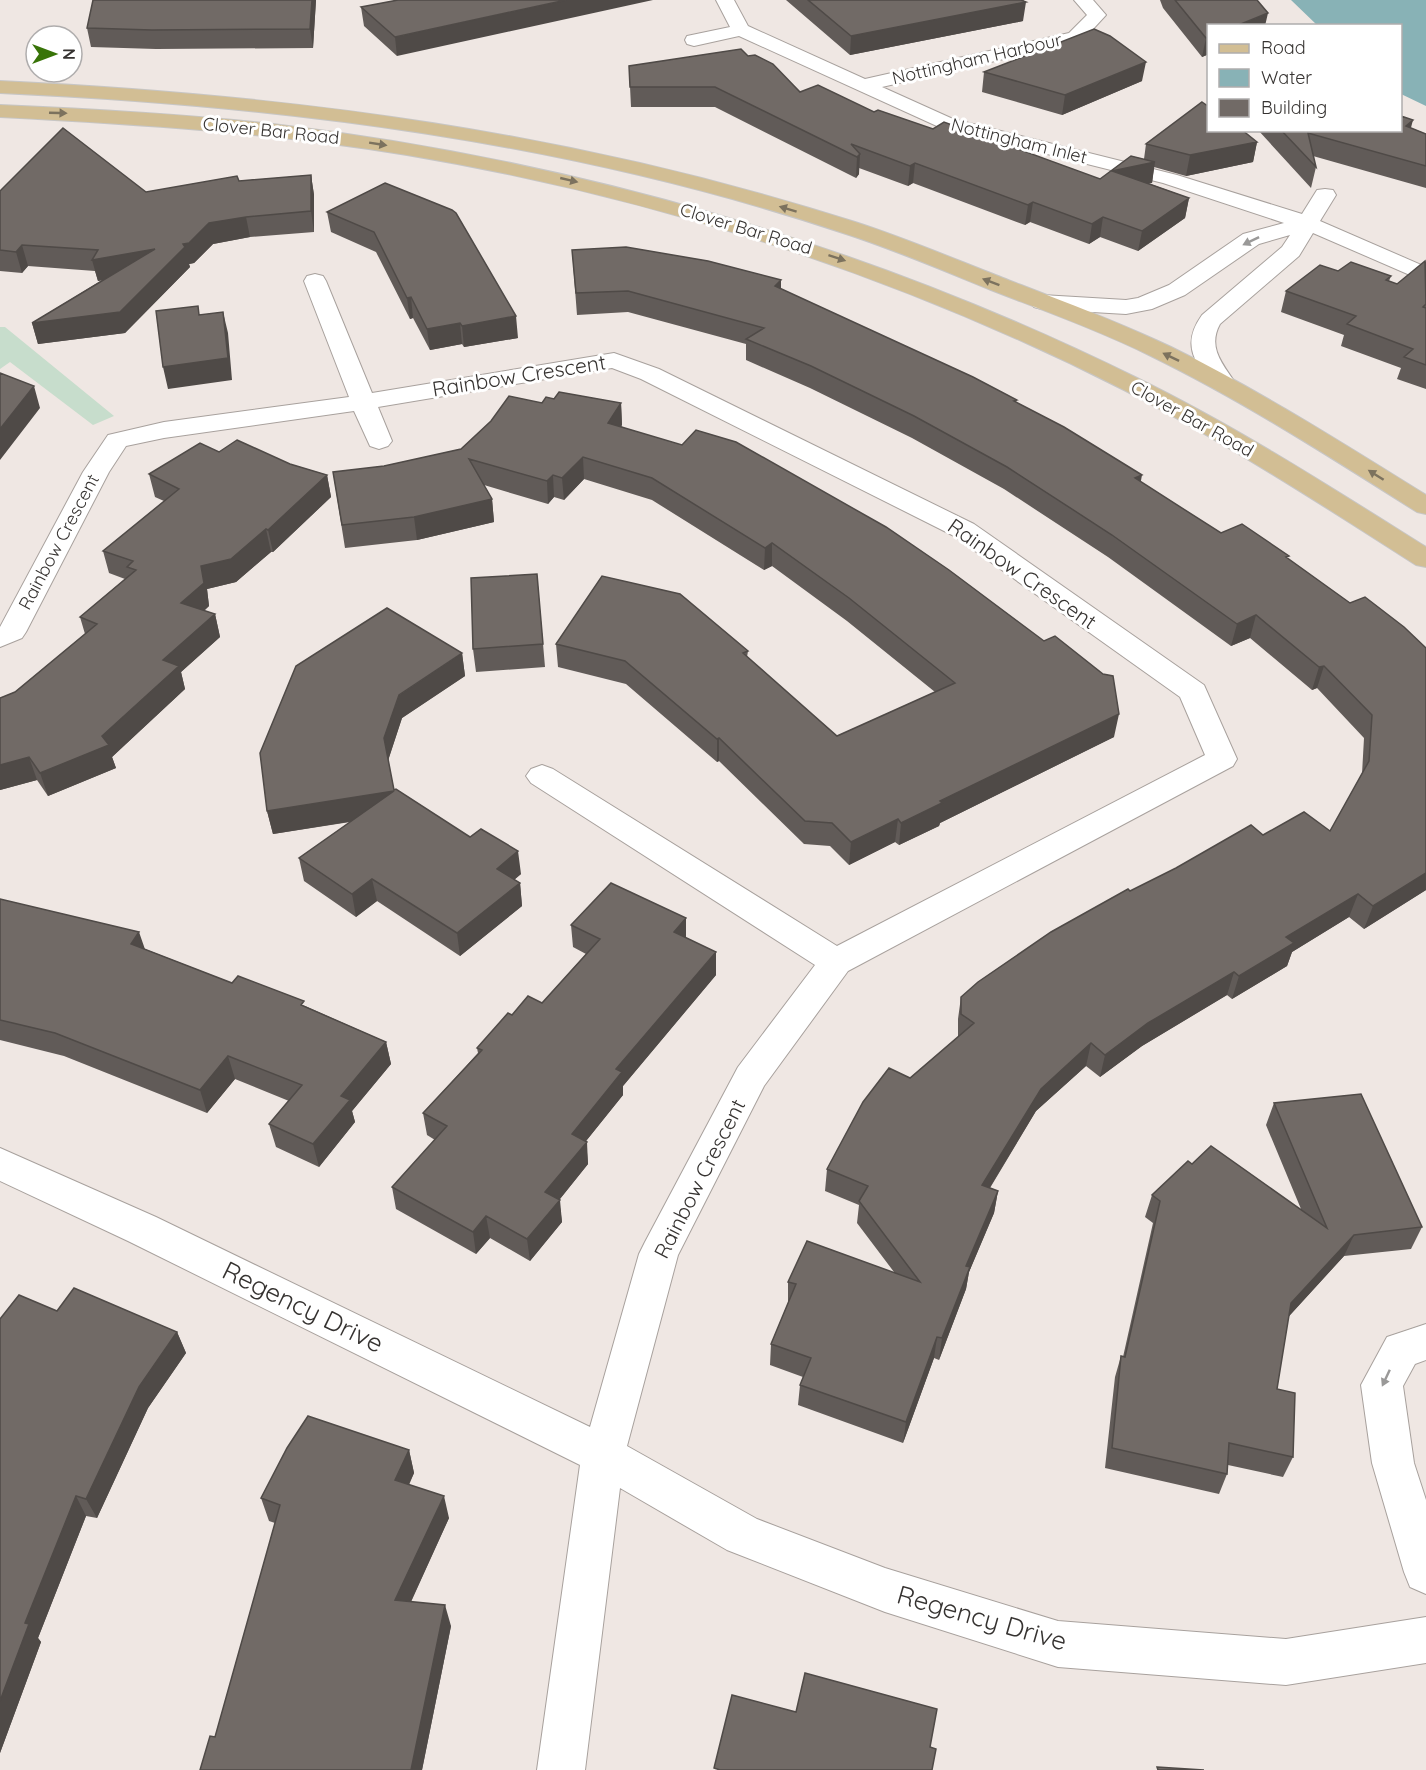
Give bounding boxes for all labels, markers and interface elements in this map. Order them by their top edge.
north arrow [24,24,84,84]
legend [1207,24,1402,132]
street label: Nottingham Harbour [890,28,1064,89]
text: Road [1261,36,1306,59]
text: N [59,48,79,60]
text: Water [1261,66,1312,89]
text: Building [1261,96,1327,119]
one-way arrow [49,108,68,118]
street label: Clover Bar Road [202,112,340,149]
street label: Nottingham Inlet [949,113,1089,169]
one-way arrow [368,140,387,149]
one-way arrow [560,176,579,186]
street label: Clover Bar Road [677,197,815,260]
one-way arrow [779,204,797,213]
one-way arrow [1243,237,1260,246]
one-way arrow [828,253,846,263]
one-way arrow [982,277,1000,286]
street label: Rainbow Crescent [430,348,608,402]
one-way arrow [1162,353,1180,363]
street label: Clover Bar Road [1127,375,1258,462]
street label: Rainbow Crescent [13,470,104,614]
one-way arrow [1368,470,1384,481]
street label: Rainbow Crescent [943,512,1102,634]
street label: Rainbow Crescent [648,1094,751,1263]
street label: Regency Drive [217,1253,389,1360]
one-way arrow [1381,1370,1391,1388]
street label: Regency Drive [893,1578,1071,1658]

